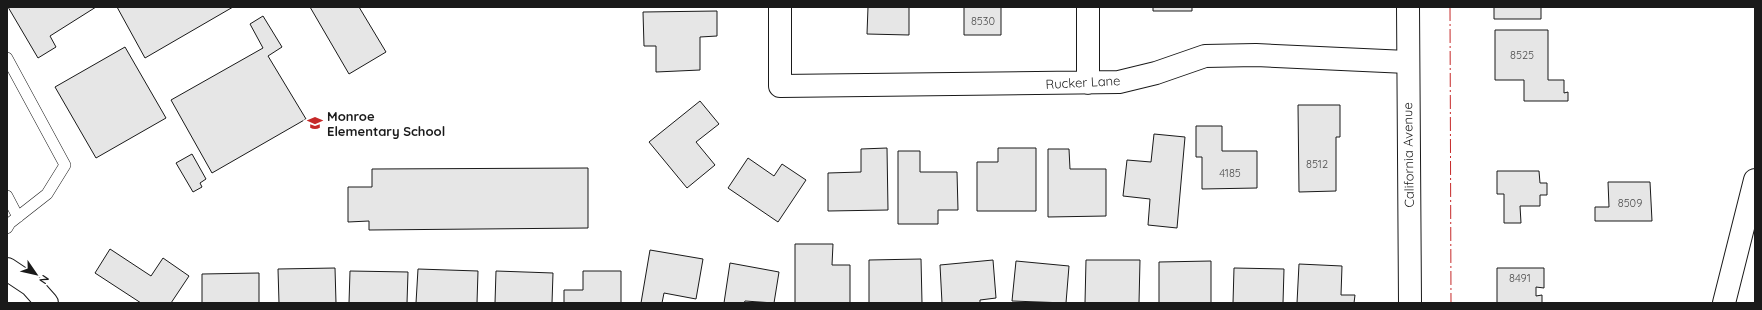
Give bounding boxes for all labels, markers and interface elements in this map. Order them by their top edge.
house number: 8530 [971,14,995,28]
house number: 8525 [1510,48,1534,62]
street label: Rucker Lane [1045,72,1121,92]
street label: California Avenue [1399,102,1417,208]
place label: Monroe Elementary School [327,108,445,139]
school or university icon: Monroe Elementary School [306,114,324,132]
house number: 8512 [1306,157,1328,171]
house number: 4185 [1219,166,1241,180]
house number: 8509 [1618,196,1642,210]
north arrow [16,254,56,294]
house number: 8491 [1509,271,1531,285]
text: N [36,272,52,287]

